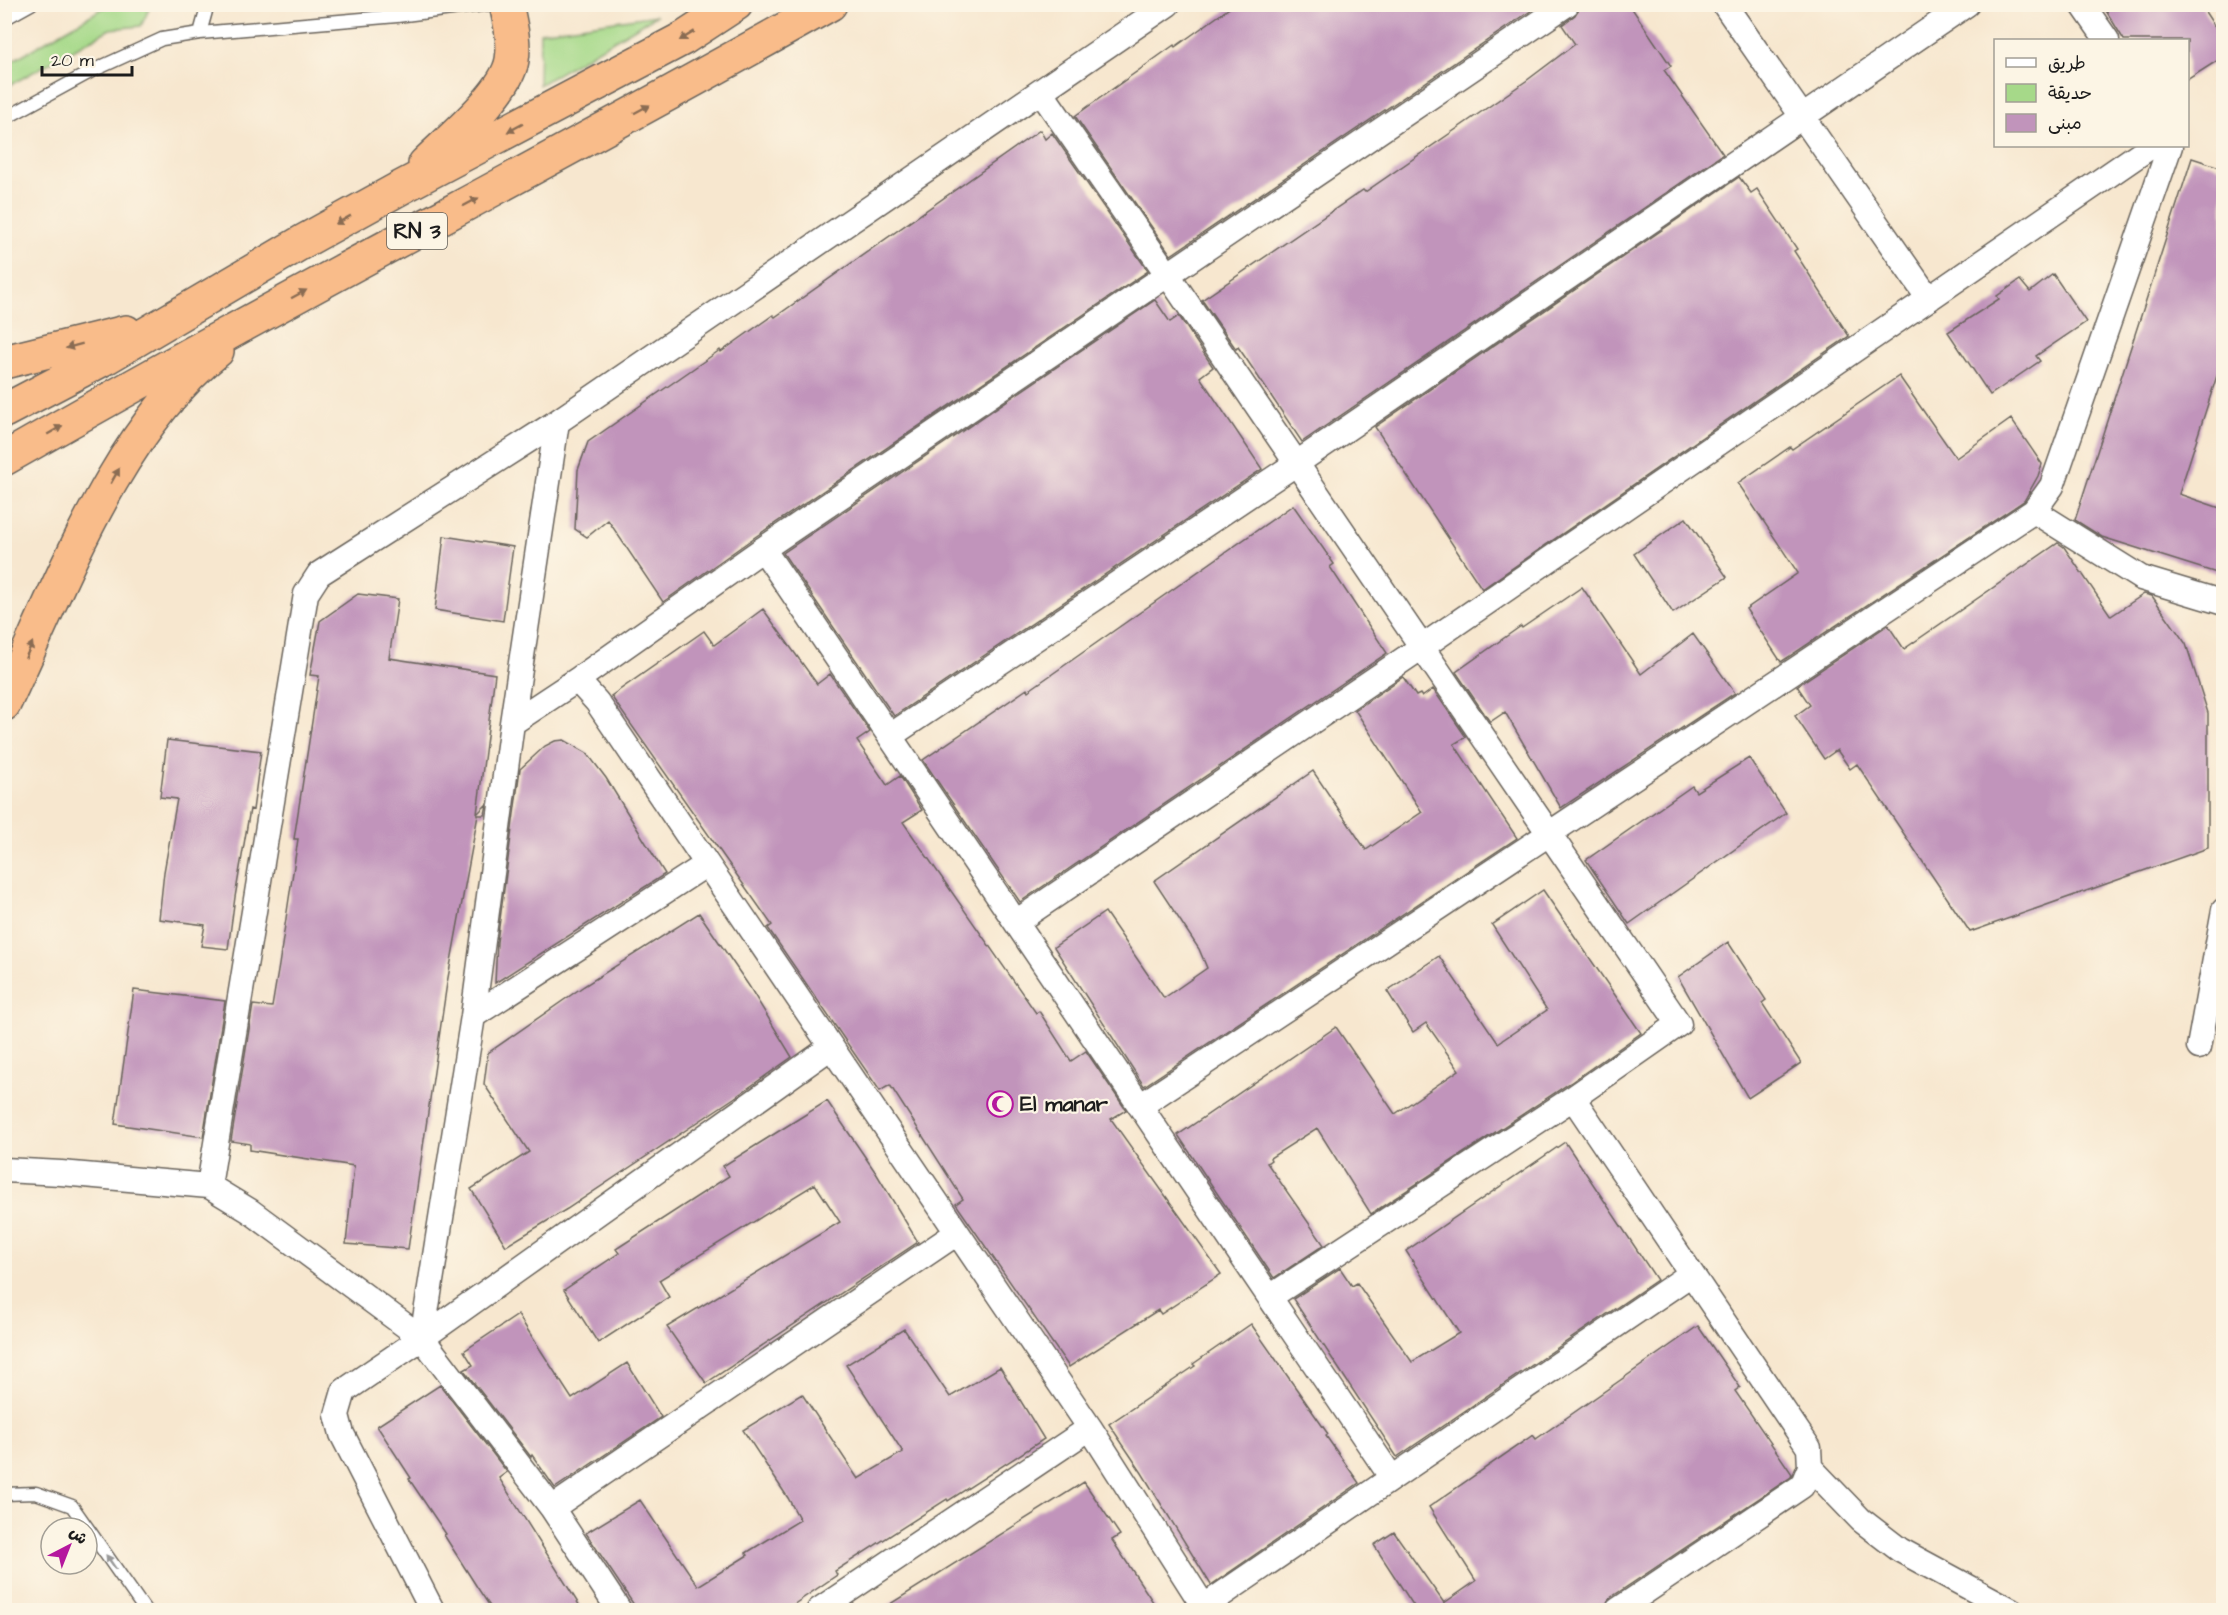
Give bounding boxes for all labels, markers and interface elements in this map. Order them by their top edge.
one-way arrow [678,31,695,41]
scale bar [42,39,132,77]
legend [1994,39,2189,147]
text: 20 m [51,48,94,73]
text: طريق [2048,51,2086,76]
text: حديقة [2048,81,2092,106]
one-way arrow [634,104,651,114]
text: مبنى [2048,111,2082,136]
one-way arrow [506,123,523,133]
one-way arrow [462,197,479,207]
road number: RN 3 [387,213,447,249]
one-way arrow [334,215,351,225]
one-way arrow [291,289,308,299]
one-way arrow [64,341,83,351]
one-way arrow [47,424,63,435]
one-way arrow [110,467,120,484]
one-way arrow [24,642,33,659]
mosque icon: El manar [985,1089,1015,1119]
place label: El manar [1020,1089,1109,1120]
north arrow [39,1516,99,1576]
text: ش [64,1522,92,1550]
one-way arrow [105,1555,117,1571]

